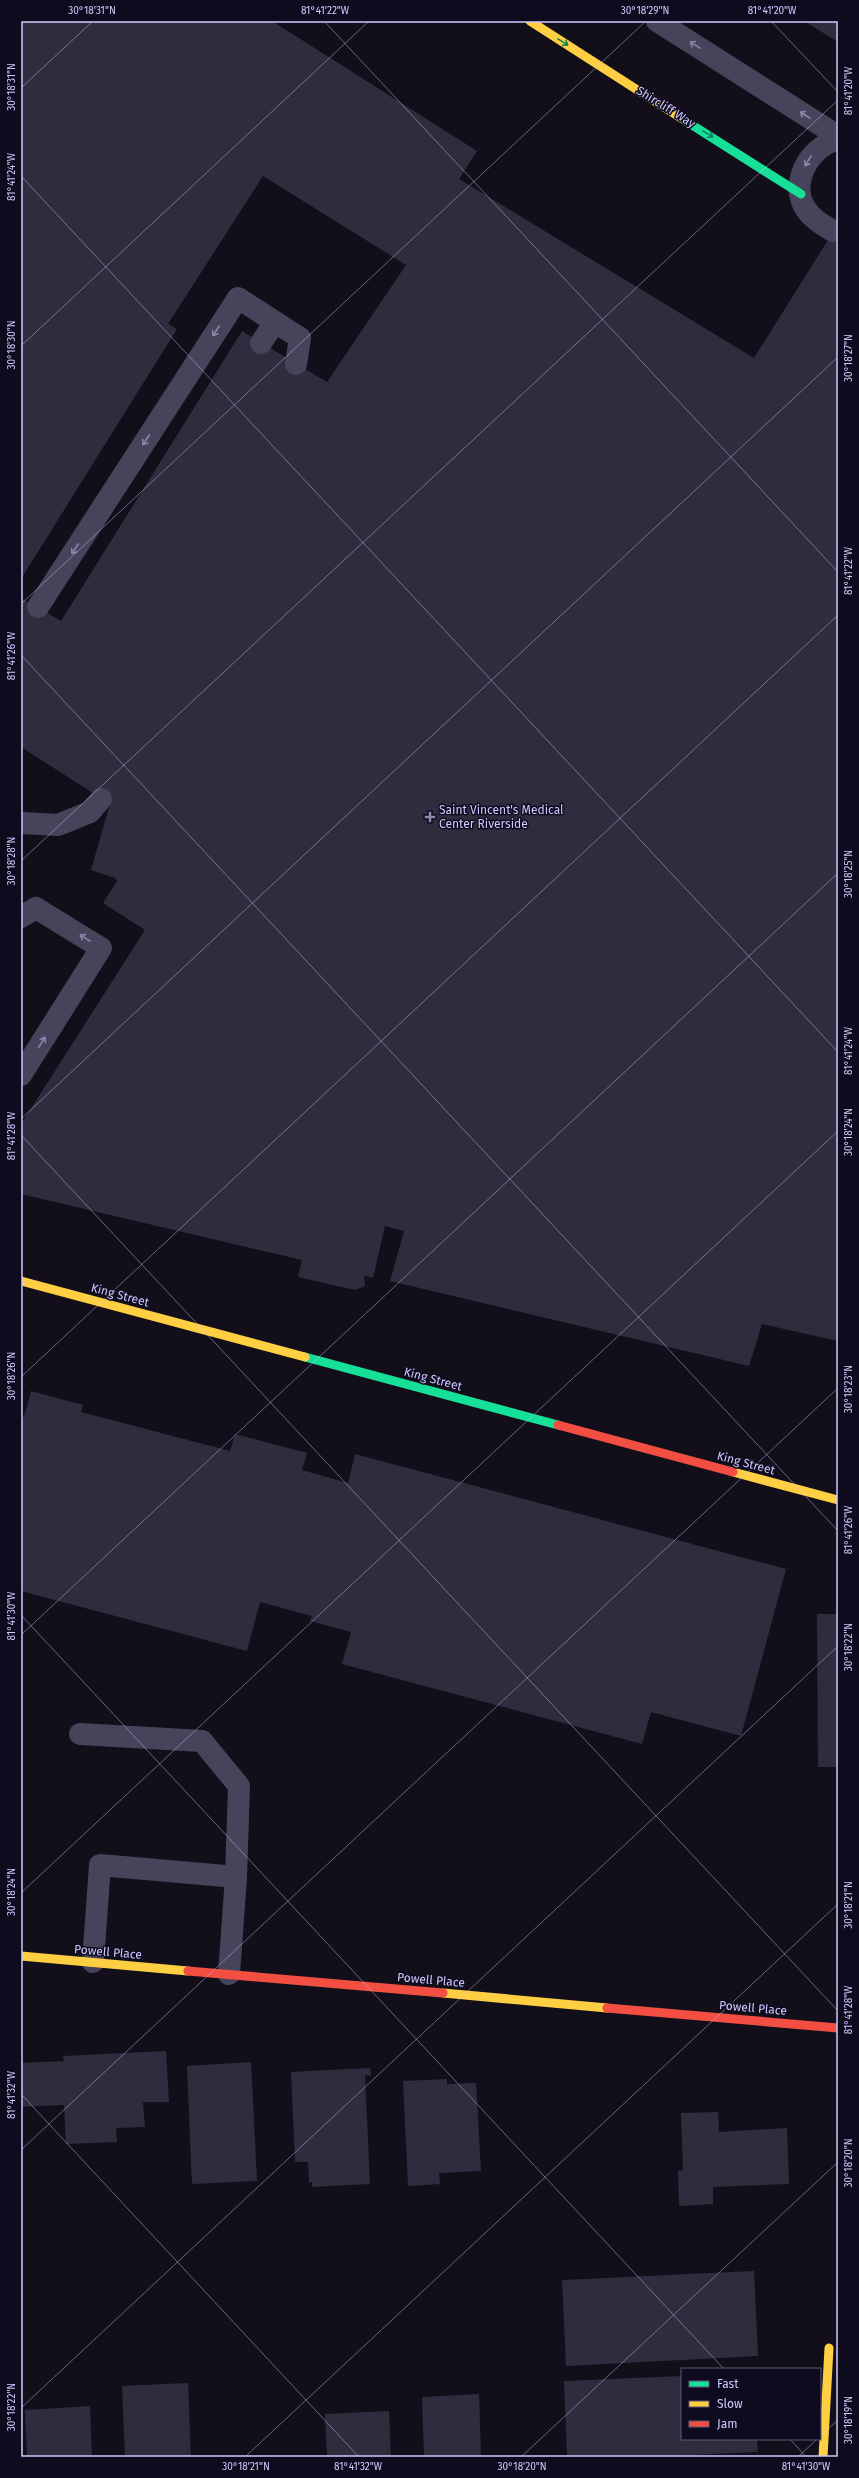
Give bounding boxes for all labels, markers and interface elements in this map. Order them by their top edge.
text: 30°18'31"N [68,5,116,17]
text: 81°41'22"W [301,5,350,17]
text: 30°18'29"N [621,5,669,17]
text: 81°41'20"W [748,5,797,17]
one-way arrow [557,38,568,46]
one-way arrow [690,41,701,49]
text: 30°18'31"N [6,63,18,111]
text: 81°41'20"W [843,66,855,115]
street label: Shircliff Way [634,83,698,131]
one-way arrow [799,110,811,118]
one-way arrow [702,131,714,139]
text: 81°41'24"W [6,152,18,201]
one-way arrow [803,155,811,167]
text: 30°18'30"N [6,321,18,369]
one-way arrow [212,325,220,337]
text: 30°18'27"N [843,334,855,382]
one-way arrow [142,434,150,445]
one-way arrow [71,543,79,554]
text: 81°41'22"W [843,546,855,595]
text: 81°41'26"W [6,631,18,680]
place label: Saint Vincent's Medical Center Riverside [439,803,564,831]
marker: Saint Vincent's Medical Center Riverside [424,811,436,823]
text: 30°18'28"N [6,837,18,885]
text: 30°18'25"N [843,850,855,898]
one-way arrow [80,934,91,942]
text: 81°41'24"W [843,1026,855,1075]
one-way arrow [38,1036,46,1047]
text: 30°18'24"N [843,1108,855,1156]
text: 81°41'28"W [6,1111,18,1160]
street label: King Street [89,1281,151,1310]
text: 30°18'26"N [6,1352,18,1400]
street label: King Street [402,1365,464,1394]
text: 30°18'23"N [843,1365,855,1413]
street label: King Street [715,1449,777,1478]
text: 81°41'26"W [843,1505,855,1554]
text: 81°41'30"W [6,1591,18,1640]
text: 30°18'22"N [843,1623,855,1671]
text: 30°18'24"N [6,1868,18,1916]
text: 30°18'21"N [843,1881,855,1929]
street label: Powell Place [74,1942,142,1962]
street label: Powell Place [397,1970,465,1990]
text: 81°41'28"W [843,1985,855,2034]
street label: Powell Place [719,1998,787,2018]
text: 81°41'32"W [6,2070,18,2119]
text: 30°18'20"N [843,2139,855,2187]
legend [681,2368,821,2440]
text: Fast [717,2377,739,2391]
text: 30°18'22"N [6,2383,18,2431]
text: 30°18'19"N [843,2396,855,2444]
text: Slow [717,2397,743,2411]
text: Jam [717,2417,737,2431]
text: 30°18'21"N [222,2461,270,2473]
text: 81°41'32"W [334,2461,383,2473]
text: 30°18'20"N [498,2461,546,2473]
text: 81°41'30"W [782,2461,831,2473]

